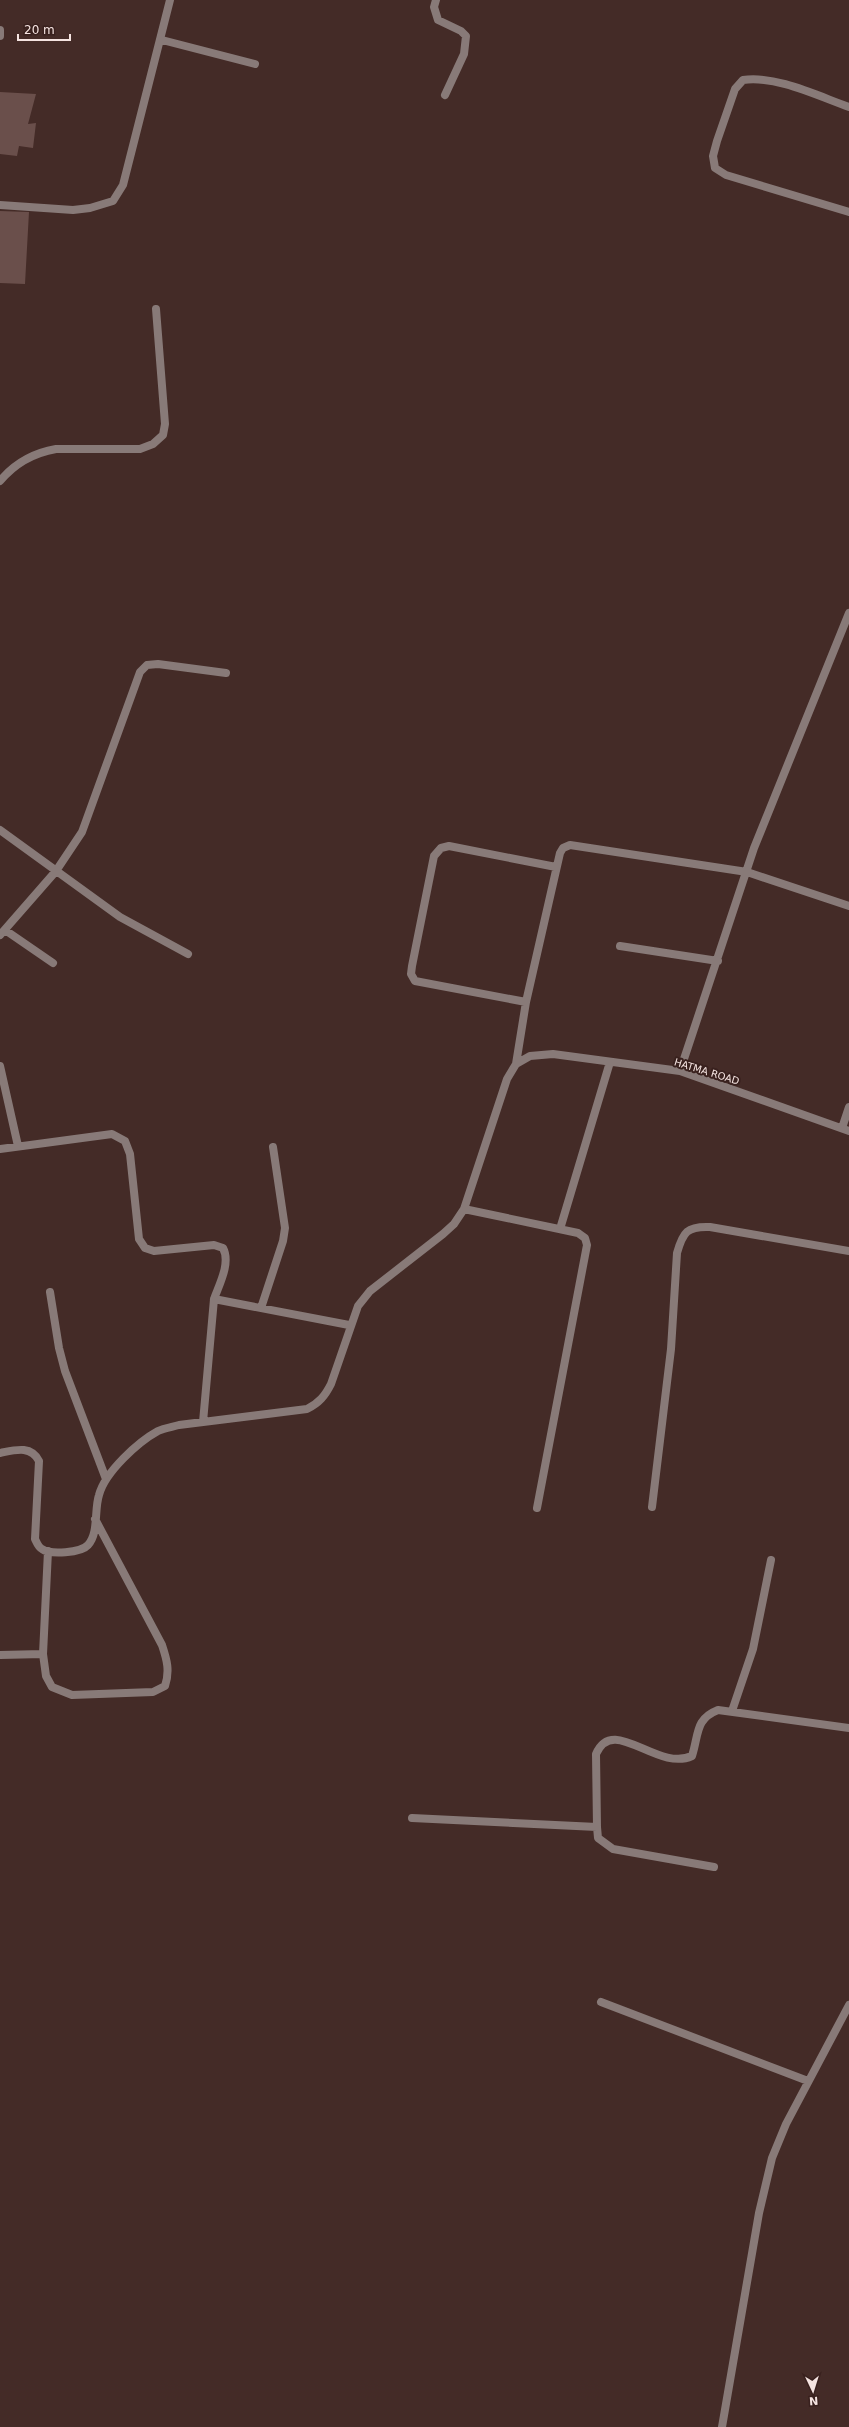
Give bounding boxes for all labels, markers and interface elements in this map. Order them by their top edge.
scale bar [18,16,70,42]
text: 20 m [24,23,55,37]
street label: HATMA ROAD [673,1056,741,1087]
north arrow [793,2371,833,2411]
text: N [809,2394,819,2407]

